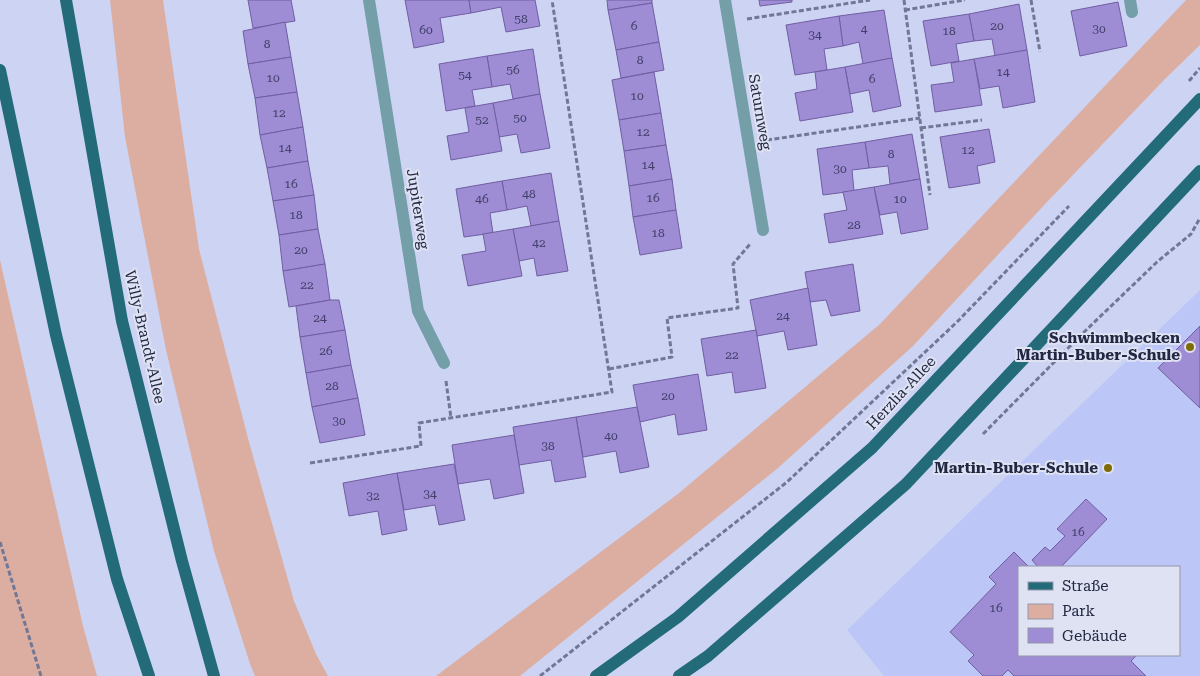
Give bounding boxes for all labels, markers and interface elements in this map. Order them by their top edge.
house number: 58 [514,12,528,26]
house number: 6 [631,19,638,33]
house number: 20 [990,19,1004,33]
house number: 4 [861,22,868,36]
house number: 30 [1092,22,1106,36]
house number: 60 [419,23,433,37]
house number: 18 [942,24,956,38]
house number: 34 [808,28,822,42]
house number: 8 [264,37,271,51]
house number: 8 [637,53,644,67]
house number: 56 [506,63,520,77]
house number: 14 [996,65,1010,79]
house number: 54 [458,68,472,82]
house number: 10 [266,71,280,85]
house number: 6 [869,72,876,86]
street label: Saturnweg [744,73,776,152]
house number: 10 [630,89,644,103]
house number: 12 [272,106,286,120]
house number: 50 [513,111,527,125]
house number: 52 [475,113,489,127]
house number: 12 [636,125,650,139]
house number: 14 [278,141,292,155]
house number: 12 [961,143,975,157]
house number: 8 [888,147,895,161]
house number: 14 [641,158,655,172]
house number: 30 [833,162,847,176]
street label: Jupiterweg [403,168,433,251]
house number: 16 [284,177,298,191]
house number: 48 [522,187,536,201]
house number: 16 [646,191,660,205]
house number: 46 [475,192,489,206]
house number: 10 [893,192,907,206]
house number: 18 [289,208,303,222]
house number: 28 [847,218,861,232]
house number: 18 [651,226,665,240]
house number: 42 [532,236,546,250]
house number: 20 [294,243,308,257]
street label: Willy-Brandt-Allee [121,269,169,405]
house number: 22 [300,278,314,292]
house number: 24 [776,309,790,323]
house number: 24 [313,311,327,325]
place label: Schwimmbecken Martin-Buber-Schule [1016,329,1180,364]
marker: Schwimmbecken Martin-Buber-Schule [1184,341,1196,353]
house number: 26 [319,344,333,358]
house number: 22 [725,348,739,362]
street label: Herzlia-Allee [862,353,940,433]
house number: 28 [325,379,339,393]
house number: 20 [661,389,675,403]
house number: 30 [332,414,346,428]
house number: 40 [604,429,618,443]
house number: 38 [541,439,555,453]
place label: Martin-Buber-Schule [934,459,1098,477]
marker: Martin-Buber-Schule [1102,462,1114,474]
house number: 34 [423,487,437,501]
house number: 32 [366,489,380,503]
house number: 16 [1071,525,1085,539]
legend [1018,566,1180,656]
text: Straße [1062,577,1109,595]
house number: 16 [989,601,1003,615]
text: Park [1062,602,1096,620]
text: Gebäude [1062,627,1127,645]

